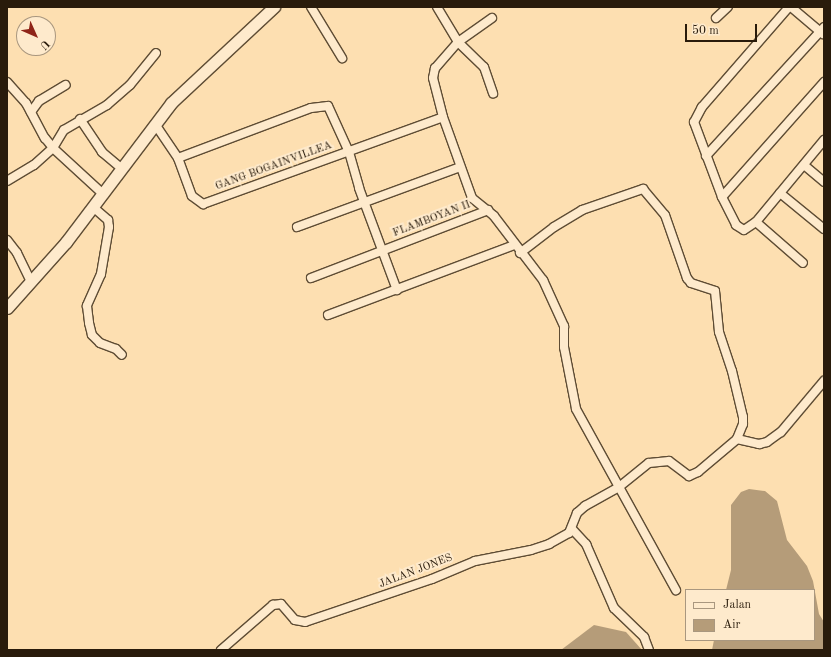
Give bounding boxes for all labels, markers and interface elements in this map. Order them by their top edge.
north arrow [16,16,56,56]
scale bar [687,16,759,42]
text: 50 m [692,25,719,37]
text: U [37,37,51,51]
street label: GANG BOGAINVILLEA [214,140,334,194]
street label: FLAMBOYAN II [391,199,473,241]
street label: JALAN JONES [377,552,455,592]
legend [685,589,815,641]
text: Jalan [723,599,751,611]
text: Air [723,619,740,631]

